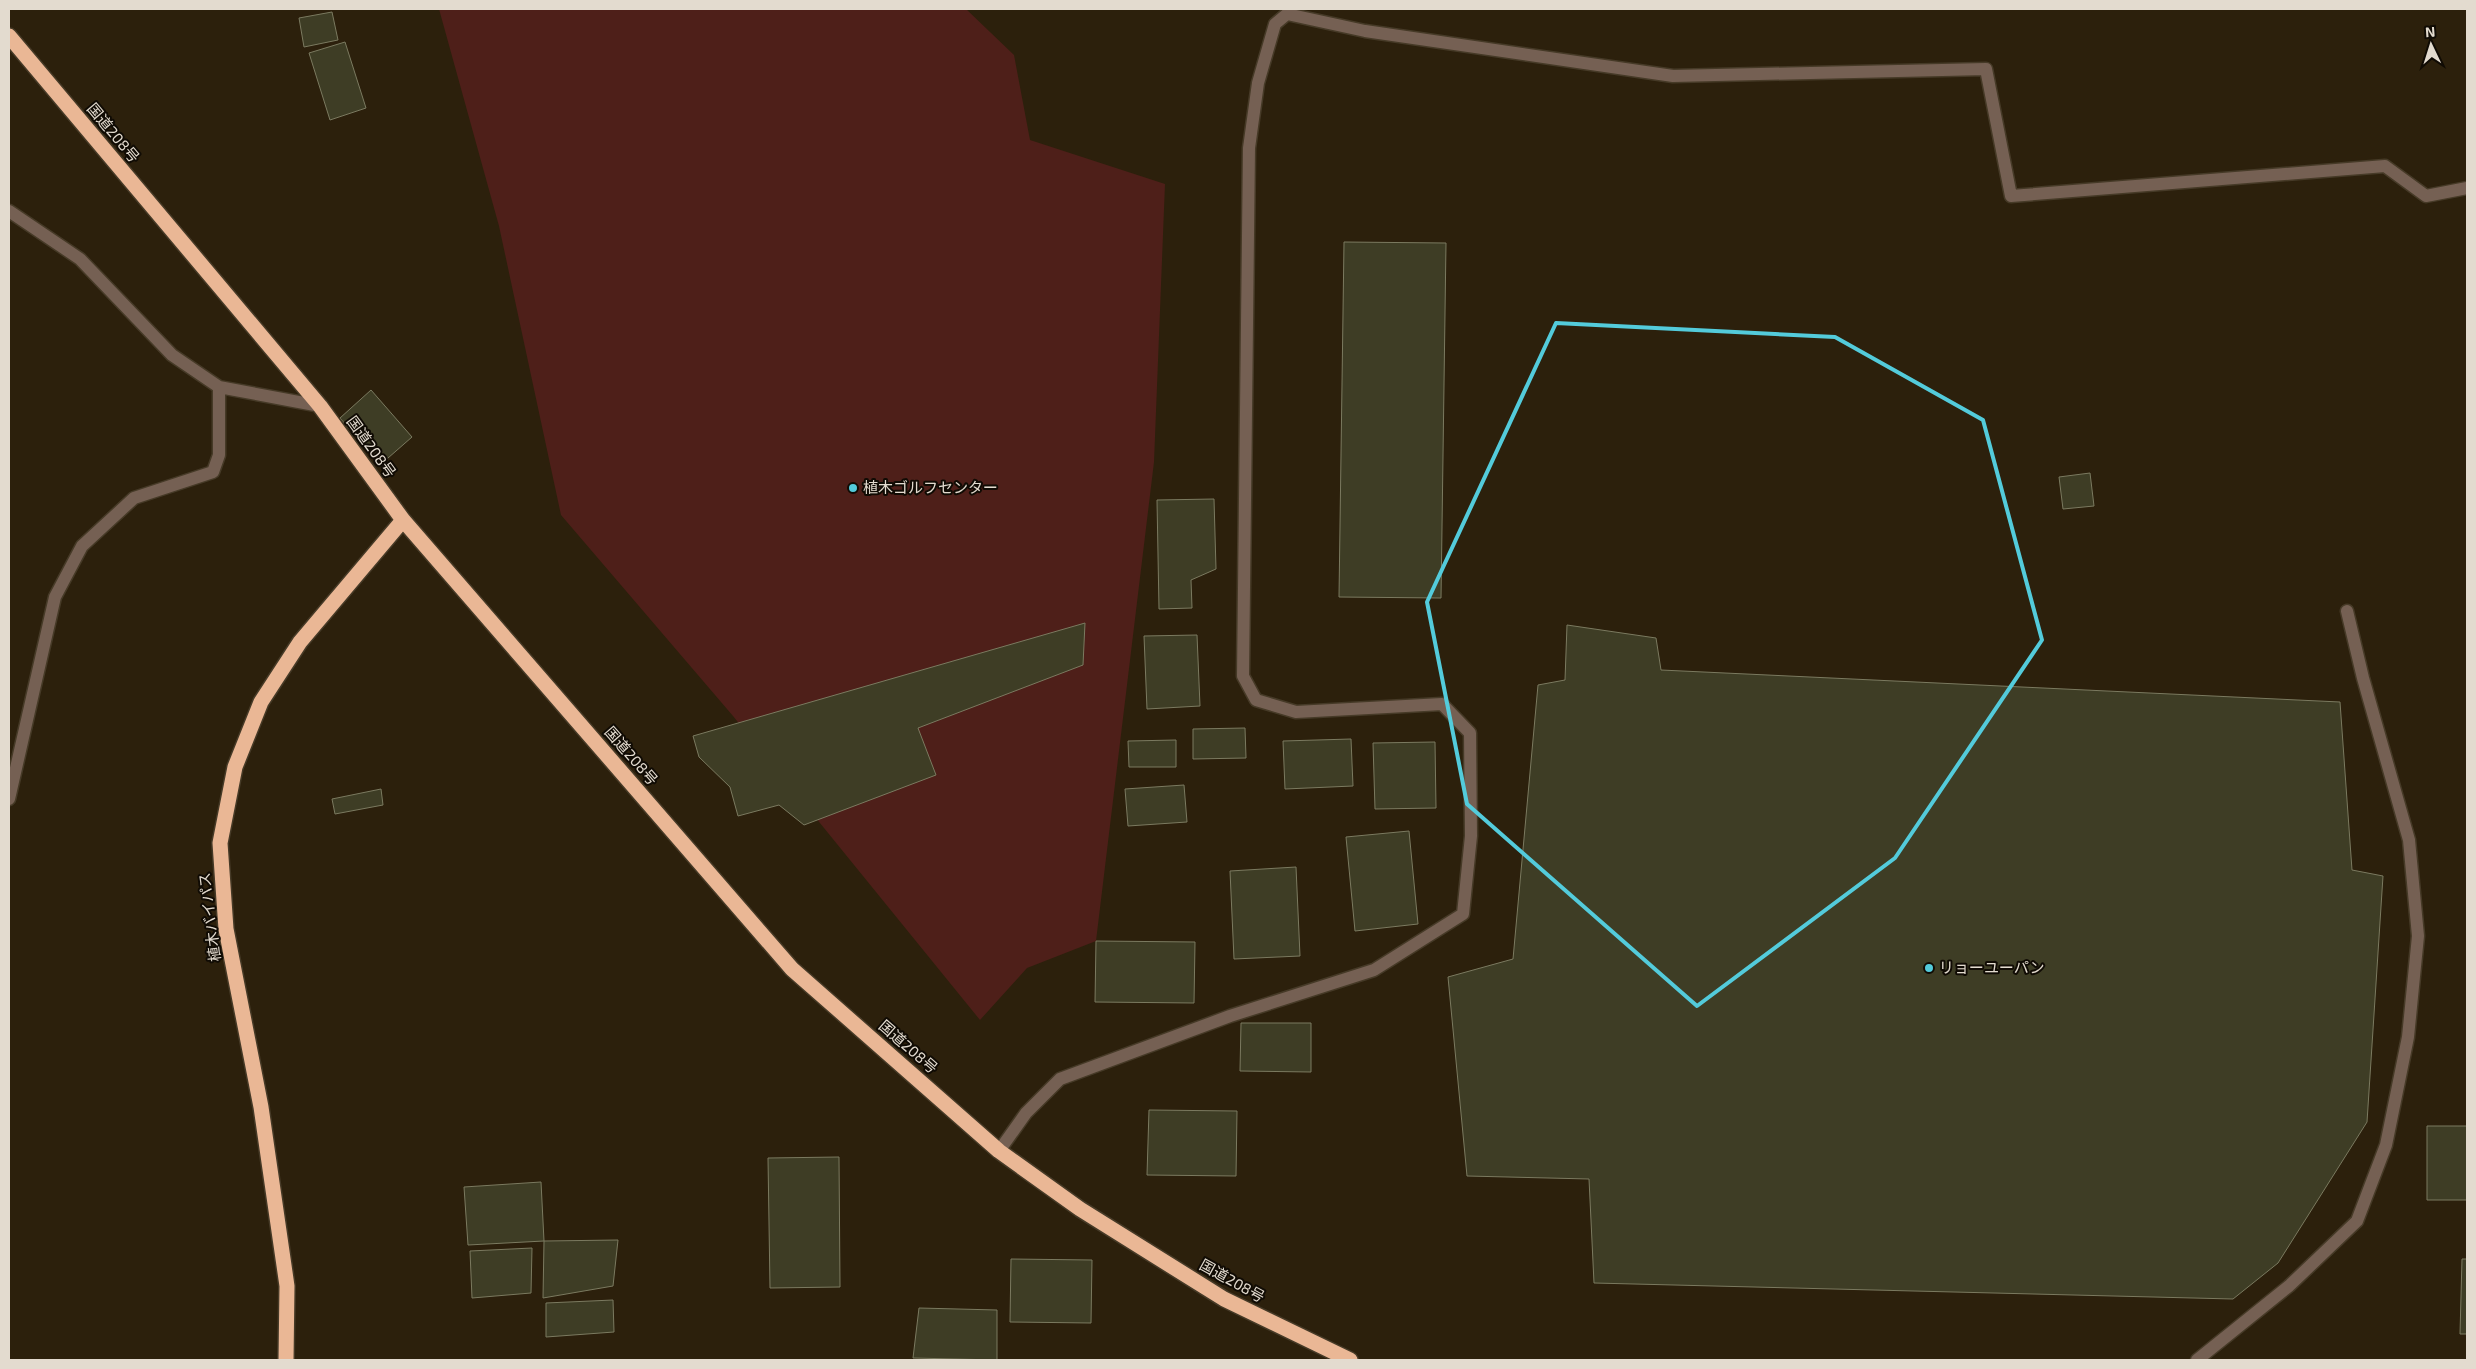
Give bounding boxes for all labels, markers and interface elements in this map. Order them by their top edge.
north arrow [2406,20,2456,70]
text: N [2424,23,2436,40]
street label: 国道208号 [84,99,144,166]
street label: 国道208号 [343,412,400,481]
place label: 植木ゴルフセンター [863,478,998,496]
marker: 植木ゴルフセンター [847,482,859,494]
street label: 国道208号 [601,722,662,788]
street label: 植木バイパス [195,872,223,963]
place label: リョーユーパン [1939,958,2045,976]
marker: リョーユーパン [1923,962,1935,974]
street label: 国道208号 [876,1016,942,1077]
street label: 国道208号 [1197,1255,1268,1305]

